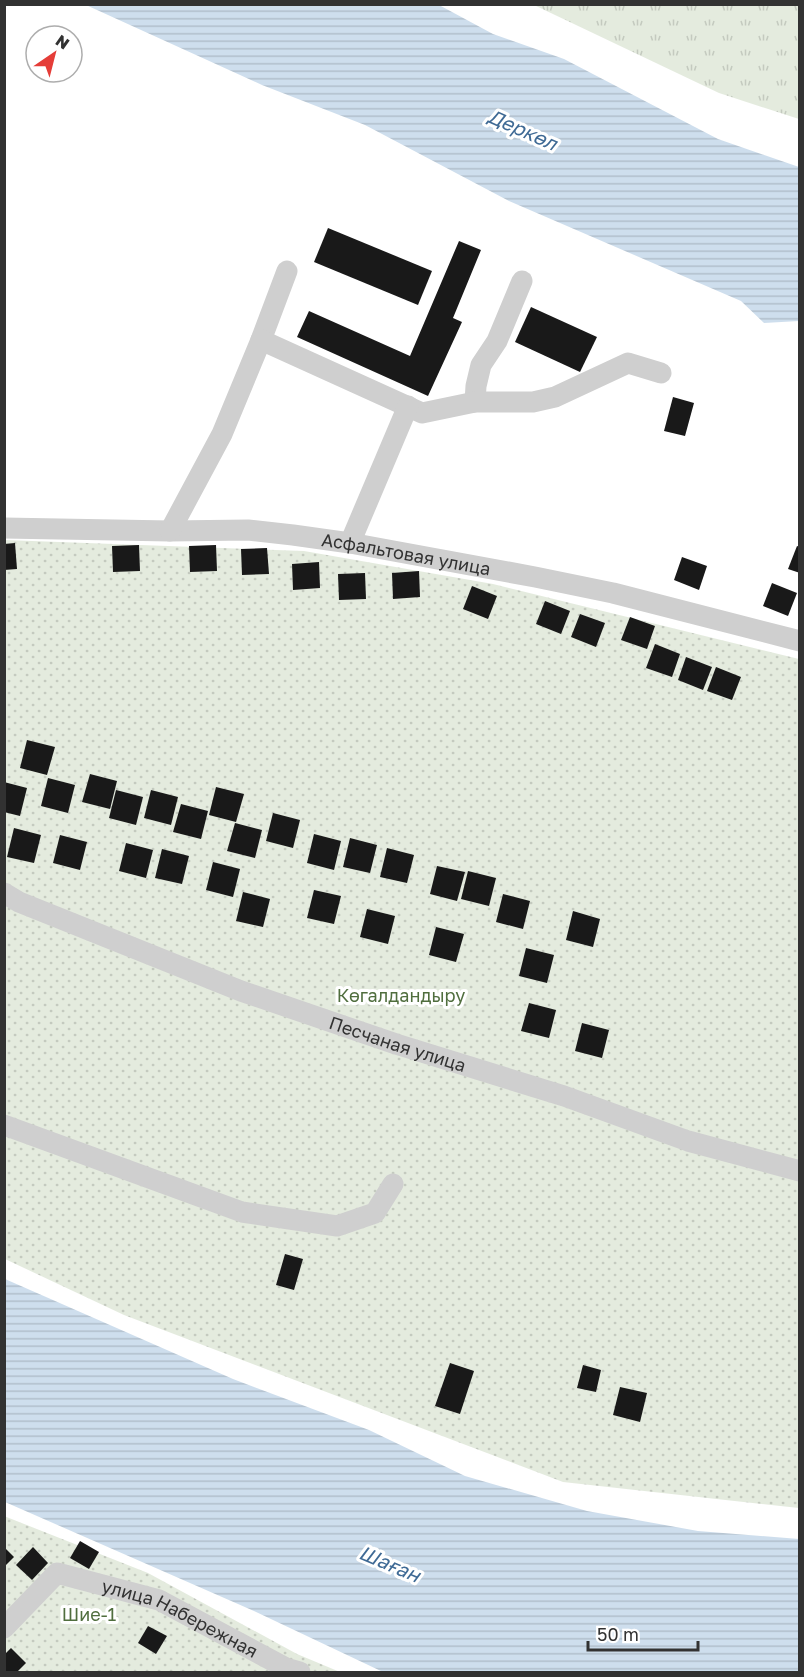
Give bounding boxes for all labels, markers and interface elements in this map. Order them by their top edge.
north arrow [24,24,84,84]
text: N [52,30,73,53]
water label: Деркөл [484,103,562,155]
street label: Асфальтовая улица [320,528,493,580]
park label: Көгалдандыру [337,984,465,1006]
street label: Песчаная улица [326,1011,469,1076]
water label: Шаған [356,1540,426,1587]
street label: улица Набережная [100,1574,262,1662]
park label: Шие-1 [62,1603,116,1625]
scale bar [588,1614,698,1652]
text: 50 m [597,1623,639,1645]

